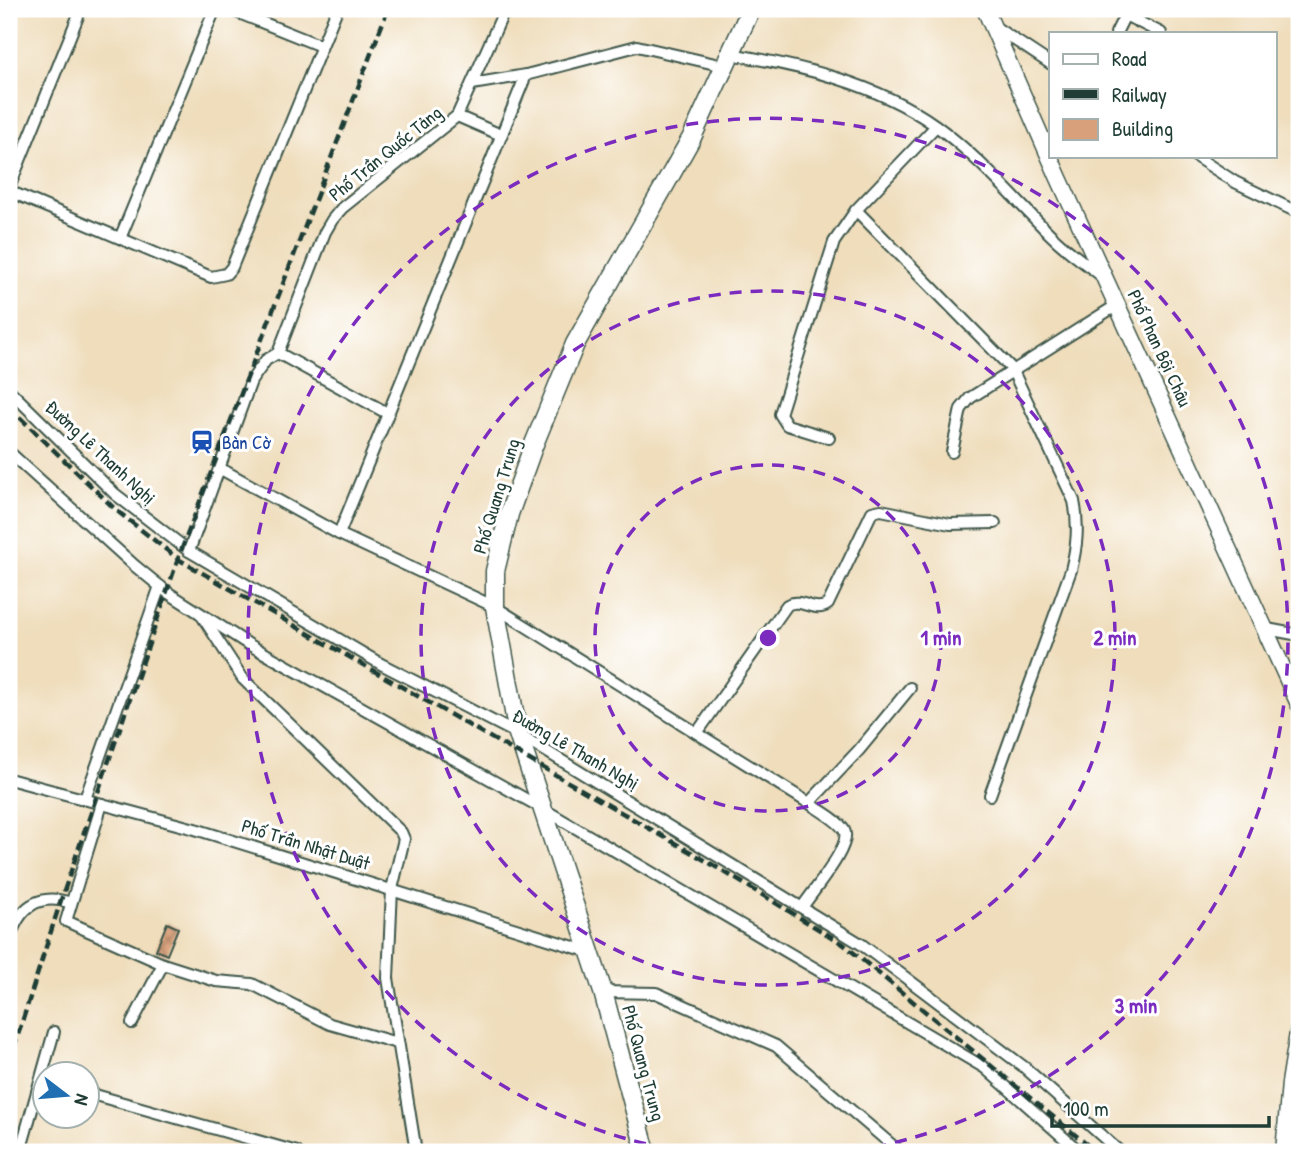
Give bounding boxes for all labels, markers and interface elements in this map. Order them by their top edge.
legend [1049,32,1276,158]
text: Road [1112,44,1146,73]
text: Railway [1112,80,1167,109]
street label: Phố Trần Quốc Tảng [323,99,447,207]
text: Building [1112,114,1173,143]
street label: Phố Phan Bội Châu [1122,285,1199,411]
street label: Đường Lê Thanh Nghị [40,394,162,510]
station icon: Bàn Cờ [188,428,216,456]
place label: Bàn Cờ [222,429,271,455]
street label: Phố Quang Trung [466,435,526,557]
text: 1 min [921,623,961,652]
text: 2 min [1093,623,1137,652]
centre of rings [756,626,780,650]
street label: Đường Lê Thanh Nghị [508,702,644,796]
street label: Phố Trần Nhật Duật [239,812,374,876]
text: 3 min [1115,991,1157,1020]
street label: Phố Quang Trung [616,1002,672,1124]
north arrow [32,1060,102,1130]
scale bar [1052,1084,1270,1128]
text: N [68,1091,96,1108]
text: 100 m [1063,1094,1109,1123]

